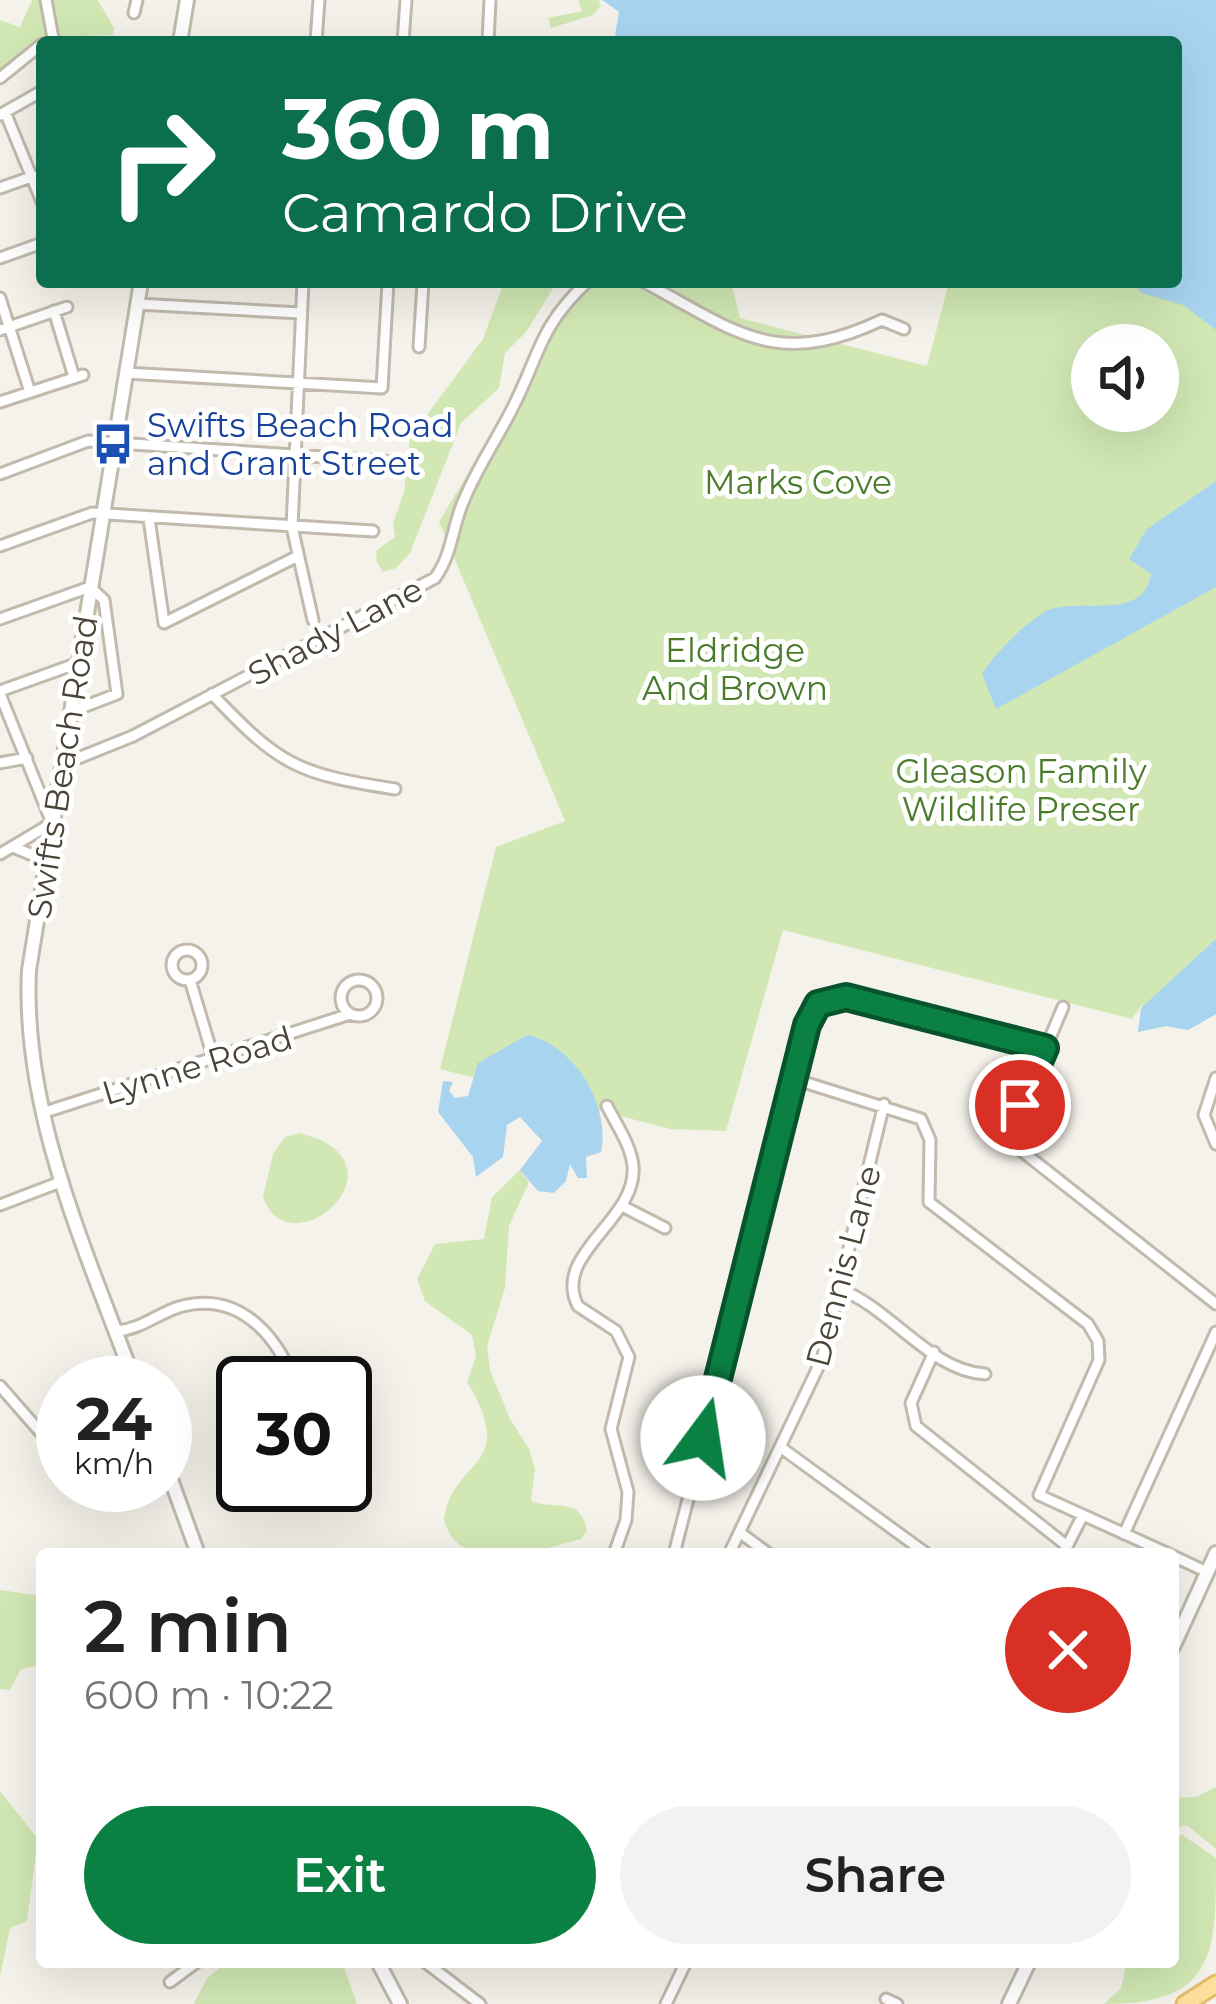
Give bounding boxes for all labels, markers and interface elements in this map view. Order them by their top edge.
text: 360 m [282,78,554,180]
icon: right [84,84,240,240]
text: Camardo Drive [282,180,688,246]
map controls [1071,324,1179,432]
button: sound [1071,324,1179,432]
place label: Swifts Beach Road and Grant Street [147,405,454,483]
bus stop icon: Swifts Beach Road and Grant Street [90,421,136,467]
park label: Marks Cove [704,462,892,502]
street label: Shady Lane [241,568,429,694]
street label: Swifts Beach Road [18,612,106,922]
park label: Eldridge And Brown [642,630,828,708]
park label: Gleason Family Wildlife Preser [895,751,1147,829]
street label: Lynne Road [97,1017,297,1113]
pin [969,1054,1071,1156]
icon: arrive [987,1072,1053,1138]
street label: Dennis Lane [797,1161,889,1371]
speed limit sign: 30 [216,1356,372,1512]
position arrow [640,1375,766,1501]
text: 24 [76,1382,152,1455]
text: km/h [74,1445,154,1482]
text: 2 min [84,1582,292,1670]
button: close [1005,1587,1131,1713]
text: 600 m · 10:22 [84,1671,334,1719]
button: Exit [84,1806,596,1944]
button: Share [620,1806,1131,1944]

